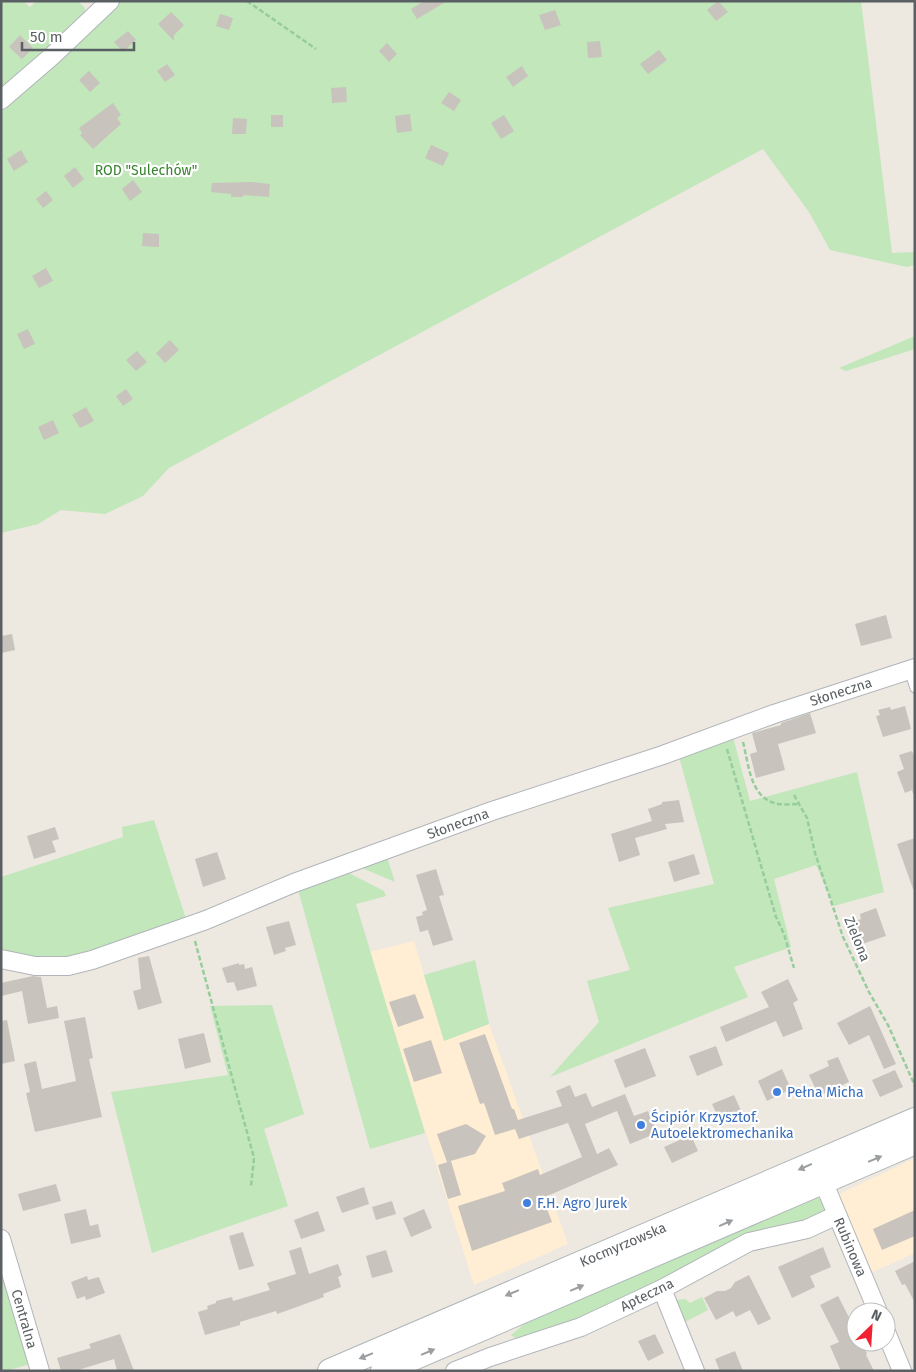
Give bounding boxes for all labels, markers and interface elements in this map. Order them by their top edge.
scale bar [22,20,135,52]
text: 50 m [30,28,63,46]
park label: ROD "Sulechów" [95,162,197,179]
street label: Słoneczna [808,674,874,710]
street label: Słoneczna [425,805,491,843]
street label: Zielona [840,914,874,964]
place label: Pełna Micha [787,1084,864,1101]
marker: Pełna Micha [771,1086,783,1098]
place label: Ścipiór Krzysztof. Autoelektromechanika [651,1108,794,1142]
marker: Ścipiór Krzysztof. Autoelektromechanika [635,1119,647,1131]
one-way arrow [868,1155,883,1162]
one-way arrow [798,1163,812,1171]
place label: F.H. Agro Jurek [537,1195,628,1212]
marker: F.H. Agro Jurek [521,1197,533,1209]
street label: Rubinowa [830,1215,870,1279]
street label: Kocmyrzowska [577,1219,669,1271]
one-way arrow [719,1219,733,1227]
street label: Apteczna [617,1275,677,1315]
one-way arrow [570,1283,584,1291]
street label: Centralna [7,1287,41,1351]
one-way arrow [505,1290,519,1298]
north arrow [846,1302,896,1352]
text: N [868,1306,884,1325]
one-way arrow [421,1347,435,1355]
one-way arrow [358,1353,373,1361]

